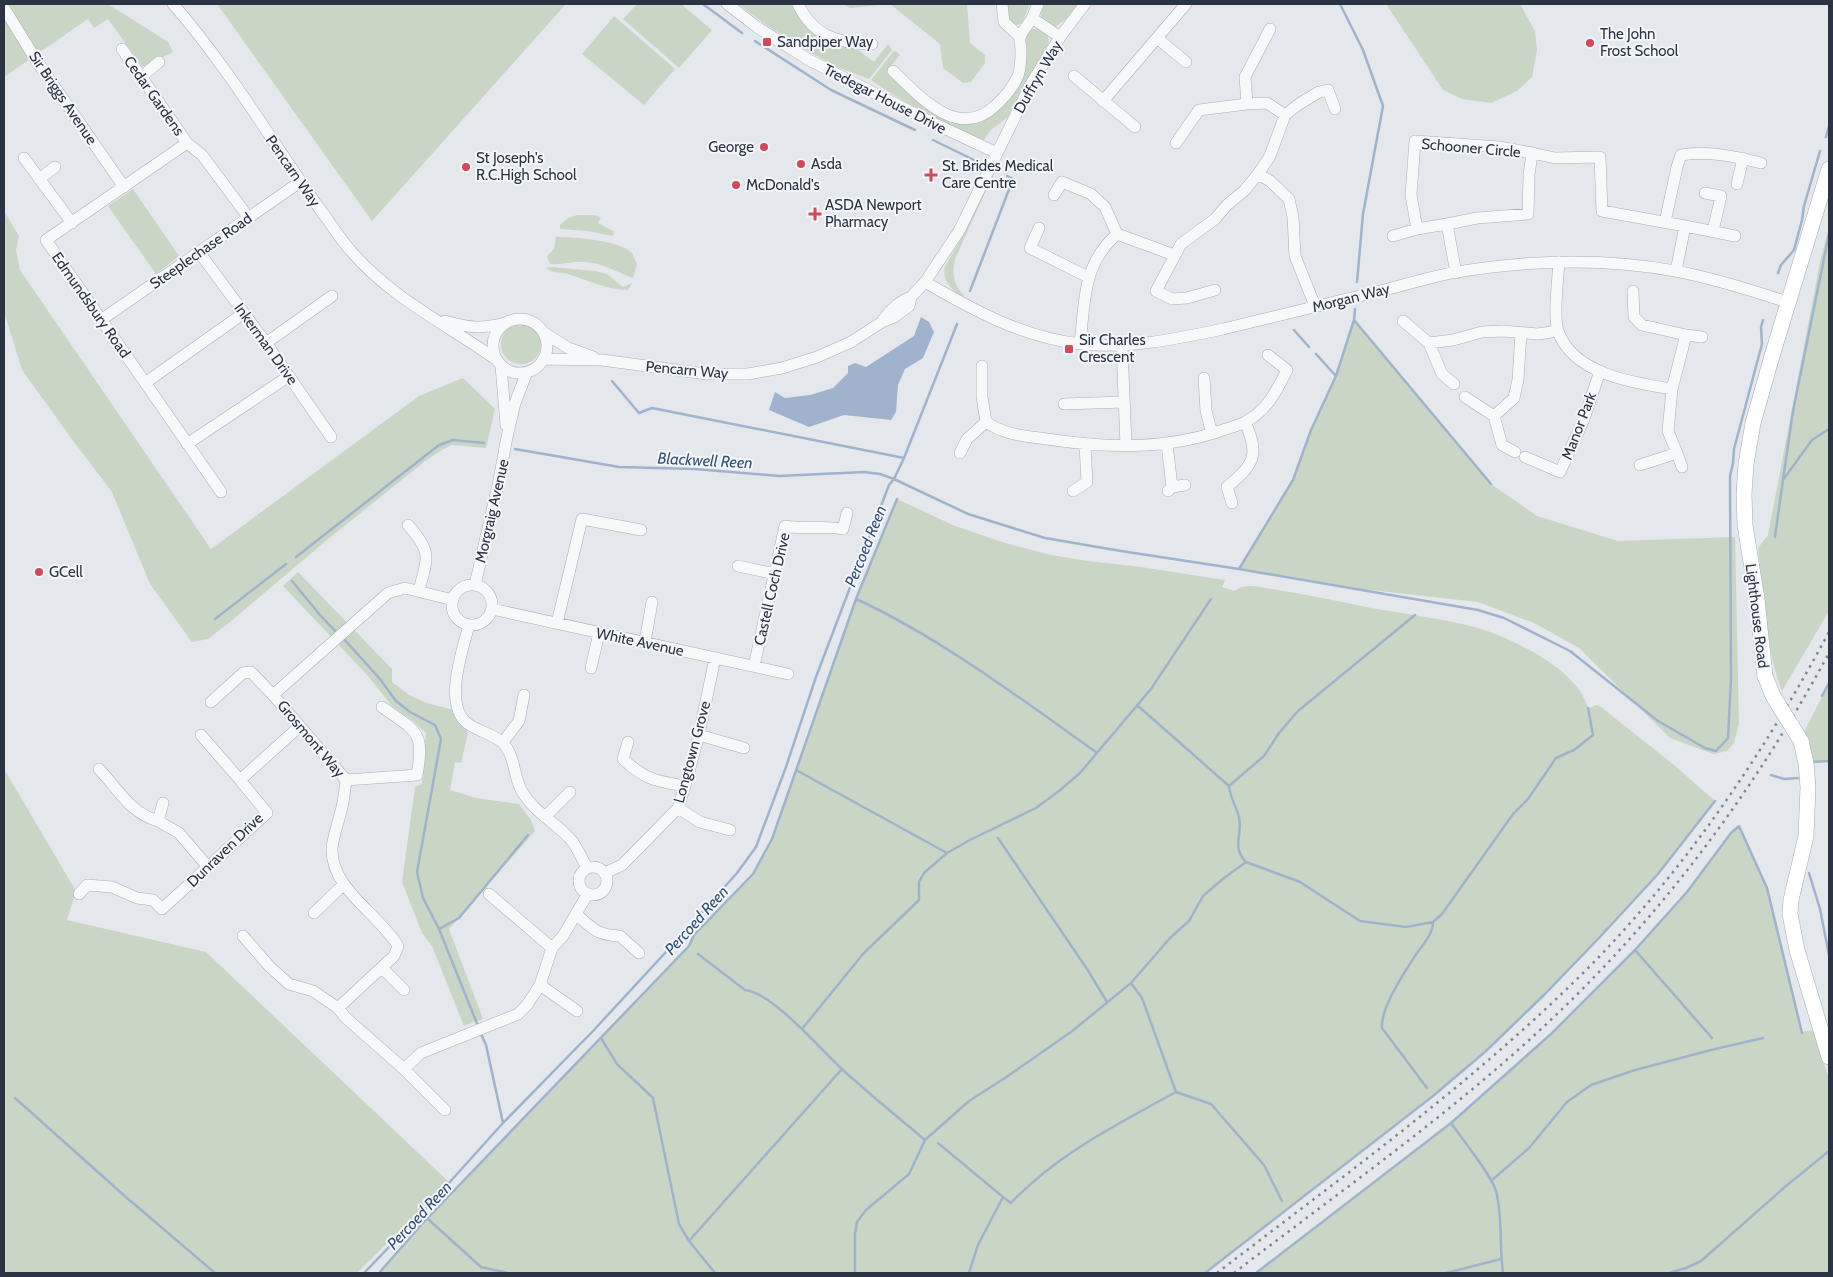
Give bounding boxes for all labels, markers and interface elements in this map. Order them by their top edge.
place label: The John Frost School [1600,25,1679,60]
place label: Sandpiper Way [777,33,874,51]
marker: Sandpiper Way [761,36,773,48]
street label: Duffryn Way [1010,37,1066,116]
marker: The John Frost School [1584,37,1596,49]
street label: Sir Briggs Avenue [25,48,101,148]
street label: Cedar Gardens [120,53,188,139]
street label: Tredegar House Drive [821,60,950,138]
street label: Pencarn Way [262,132,324,211]
street label: Schooner Circle [1421,135,1522,161]
place label: George [708,138,754,156]
marker: George [758,141,770,153]
place label: St Joseph's R.C.High School [476,149,577,184]
place label: Asda [811,155,843,173]
place label: St. Brides Medical Care Centre [942,157,1054,192]
marker: Asda [795,158,807,170]
marker: St Joseph's R.C.High School [460,161,472,173]
marker: St. Brides Medical Care Centre [924,168,938,182]
place label: McDonald's [746,176,820,194]
marker: McDonald's [730,179,742,191]
place label: ASDA Newport Pharmacy [825,196,922,231]
marker: ASDA Newport Pharmacy [809,208,821,220]
street label: Steeplechase Road [147,209,255,293]
street label: Edmundsbury Road [48,249,134,361]
street label: Morgan Way [1310,280,1392,316]
street label: Inkerman Drive [230,300,302,389]
place label: Sir Charles Crescent [1079,331,1146,366]
marker: Sir Charles Crescent [1063,343,1075,355]
street label: Pencarn Way [645,357,730,383]
street label: Manor Park [1558,389,1600,462]
water label: Blackwell Reen [657,449,753,472]
street label: Morgraig Avenue [471,457,513,565]
water label: Percoed Reen [841,503,890,590]
street label: Castell Coch Drive [750,531,794,647]
place label: GCell [49,563,83,581]
street label: Lighthouse Road [1742,563,1772,669]
marker: GCell [33,566,45,578]
street label: White Avenue [595,624,686,660]
street label: Grosmont Way [274,697,349,782]
street label: Longtown Grove [670,699,714,805]
street label: Dunraven Drive [183,809,267,891]
water label: Percoed Reen [661,882,732,959]
water label: Percoed Reen [383,1177,456,1253]

